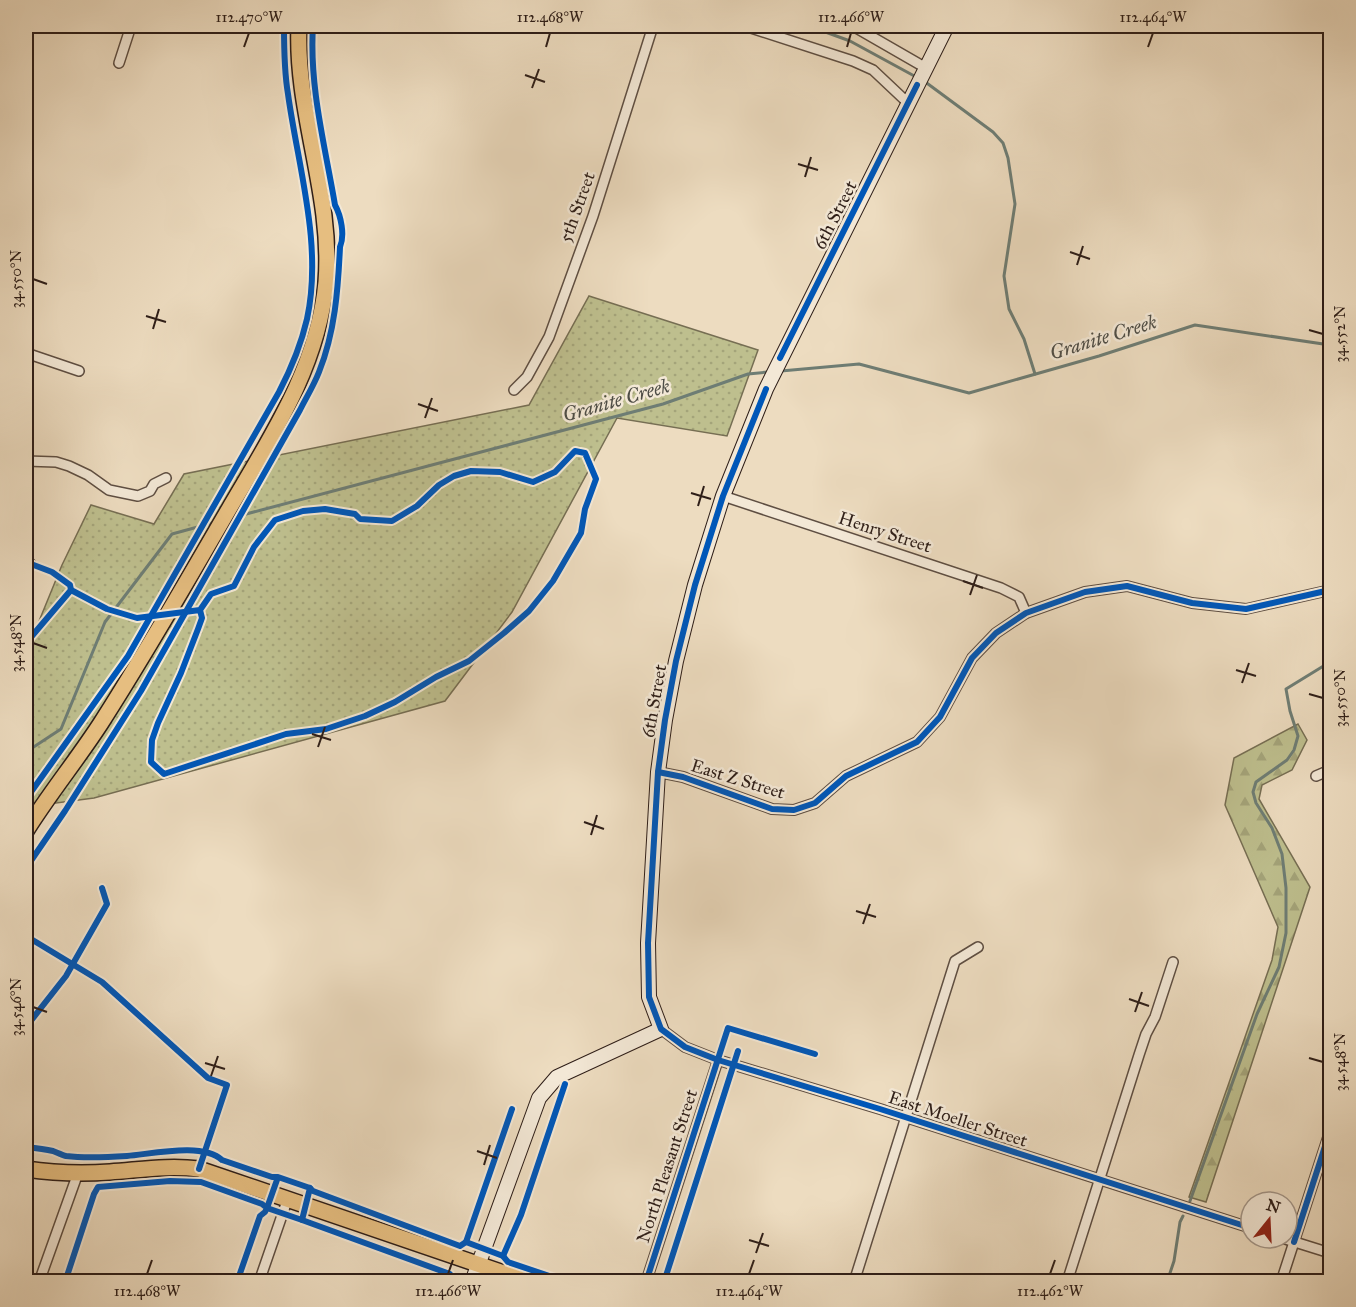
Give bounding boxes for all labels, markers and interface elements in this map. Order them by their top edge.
text: 112.470°W [216,8,283,26]
text: 112.468°W [517,8,584,26]
text: 112.466°W [818,8,885,26]
text: 112.464°W [1120,8,1187,26]
street label: 5th Street [554,168,600,245]
street label: 6th Street [808,176,862,253]
text: 34.550°N [7,250,25,308]
text: 34.552°N [1331,305,1349,363]
water label: Granite Creek [1047,309,1160,365]
water label: Granite Creek [559,373,673,427]
street label: Henry Street [836,507,935,558]
text: 34.548°N [7,613,25,672]
street label: 6th Street [637,662,671,739]
text: 34.550°N [1331,669,1349,727]
street label: East Z Street [688,754,788,804]
text: 34.546°N [7,978,25,1036]
text: 34.548°N [1331,1032,1349,1091]
street label: North Pleasant Street [632,1086,702,1246]
street label: East Moeller Street [886,1086,1031,1152]
north arrow [1239,1190,1299,1250]
text: N [1264,1195,1283,1217]
text: 112.468°W [114,1282,181,1300]
text: 112.466°W [415,1282,482,1300]
text: 112.464°W [716,1282,783,1300]
text: 112.462°W [1017,1282,1084,1300]

